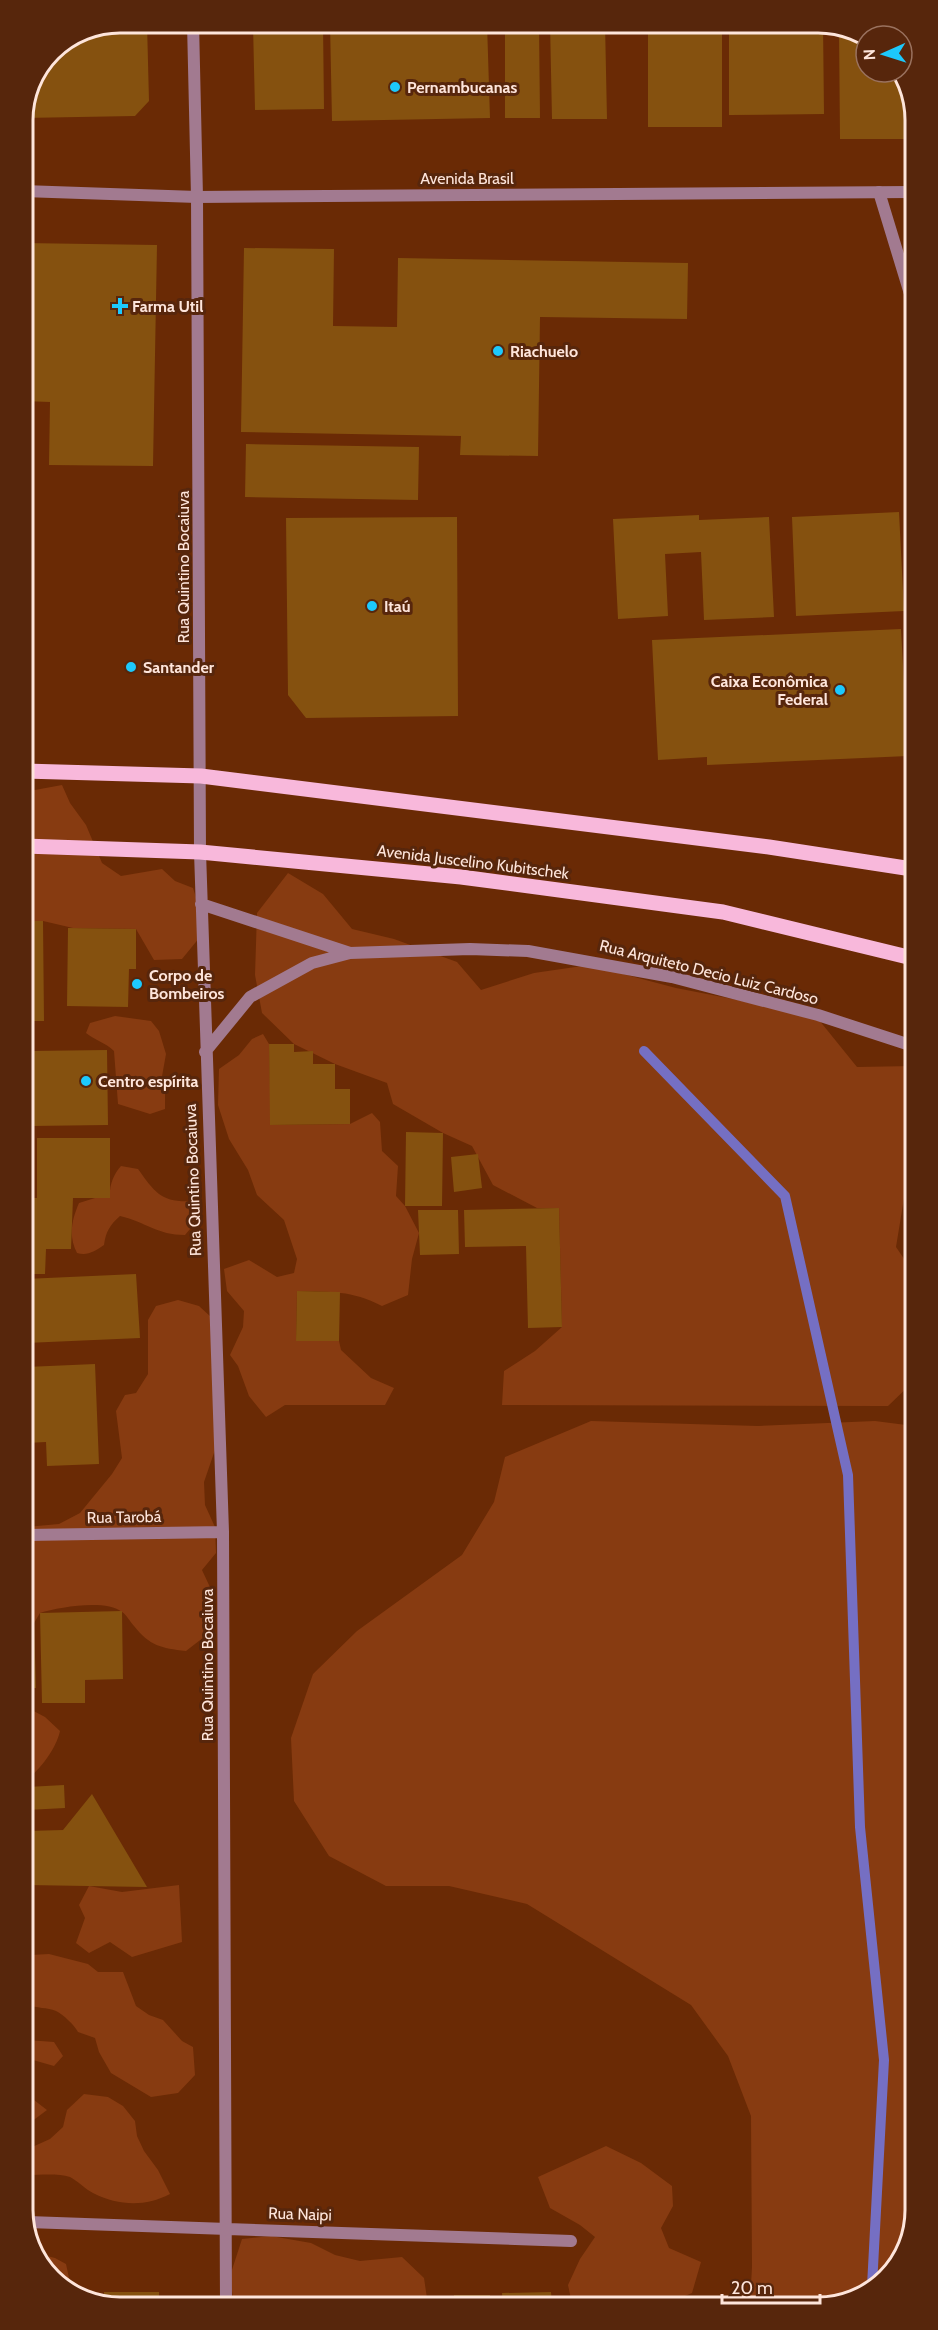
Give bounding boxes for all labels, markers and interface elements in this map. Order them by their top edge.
north arrow [854,24,914,84]
text: N [860,49,879,61]
place label: Pernambucanas [407,78,518,97]
marker: Pernambucanas [388,80,402,94]
street label: Avenida Brasil [420,169,514,188]
place label: Farma Util [132,297,203,316]
marker: Farma Util [113,299,127,313]
place label: Riachuelo [510,342,578,361]
marker: Riachuelo [491,344,505,358]
street label: Rua Quintino Bocaiuva [174,490,193,643]
place label: Itaú [384,597,411,616]
marker: Itaú [365,599,379,613]
place label: Santander [143,658,215,677]
marker: Santander [124,660,138,674]
place label: Caixa Econômica Federal [711,672,828,709]
marker: Caixa Econômica Federal [833,683,847,697]
street label: Avenida Juscelino Kubitschek [376,841,571,883]
street label: Rua Arquiteto Decio Luiz Cardoso [598,936,821,1008]
place label: Corpo de Bombeiros [149,966,225,1003]
marker: Corpo de Bombeiros [130,977,144,991]
place label: Centro espírita [98,1072,199,1091]
marker: Centro espírita [79,1074,93,1088]
street label: Rua Quintino Bocaiuva [181,1103,205,1257]
street label: Rua Tarobá [87,1507,162,1527]
street label: Rua Quintino Bocaiuva [198,1588,217,1741]
street label: Rua Naipi [268,2203,332,2225]
scale bar [722,2267,820,2305]
text: 20 m [731,2277,773,2299]

